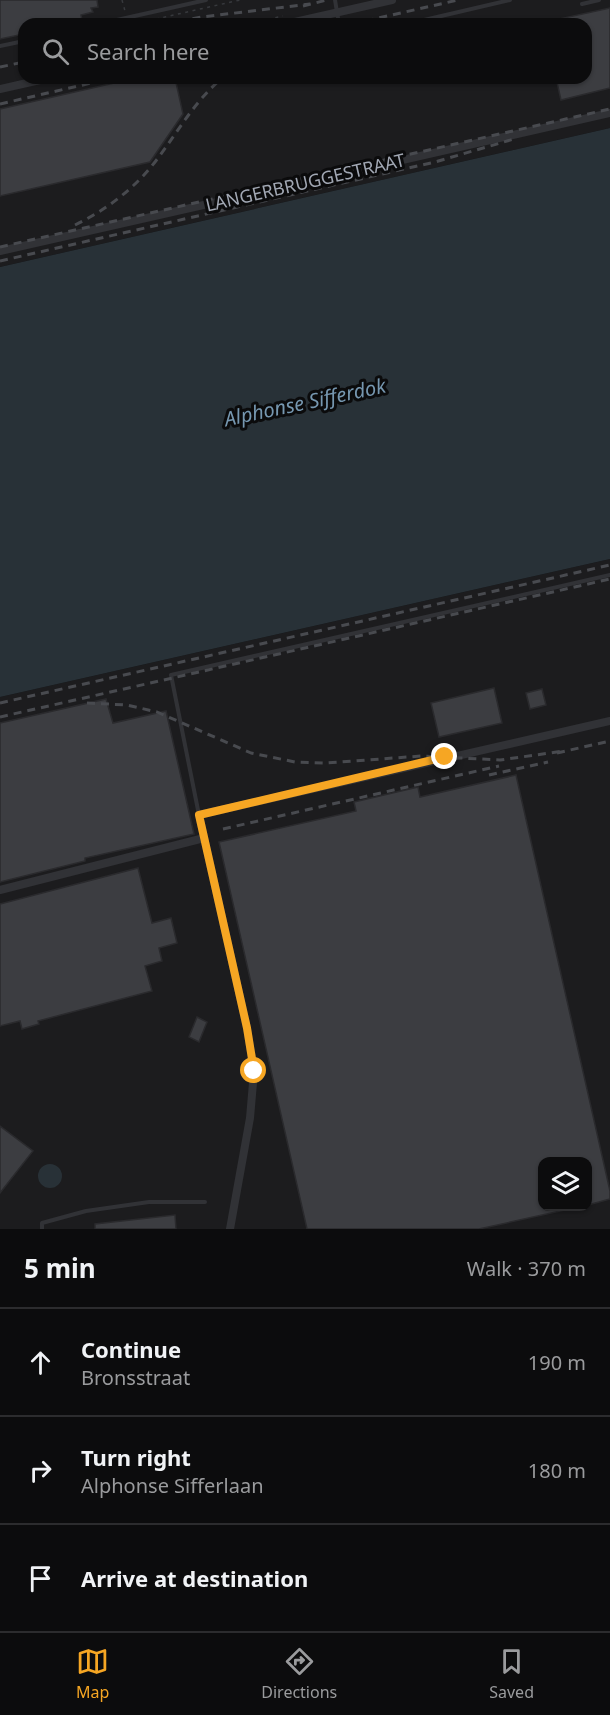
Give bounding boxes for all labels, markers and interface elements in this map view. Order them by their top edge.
search box [18,18,592,84]
icon: search [39,35,72,68]
text: Search here [87,36,209,66]
street label: LANGERBRUGGESTRAAT [203,147,407,217]
water label: Alphonse Sifferdok [220,371,389,433]
route end [431,743,457,769]
route start [240,1057,266,1083]
map controls [538,1157,592,1211]
button: layers [538,1157,592,1211]
text: 5 min [24,1250,96,1286]
text: Walk · 370 m [467,1255,586,1282]
text: Continue [81,1334,181,1364]
icon: ahead [24,1346,57,1379]
text: 190 m [528,1349,586,1376]
text: Bronsstraat [81,1364,190,1391]
text: Turn right [81,1442,191,1472]
icon: right [24,1454,57,1487]
text: 180 m [528,1457,586,1484]
text: Alphonse Sifferlaan [81,1472,264,1499]
icon: arrive [24,1562,57,1595]
text: Arrive at destination [81,1563,308,1593]
tab: Map [76,1645,109,1703]
tab: Directions [261,1645,337,1703]
tab: Saved [489,1645,534,1703]

